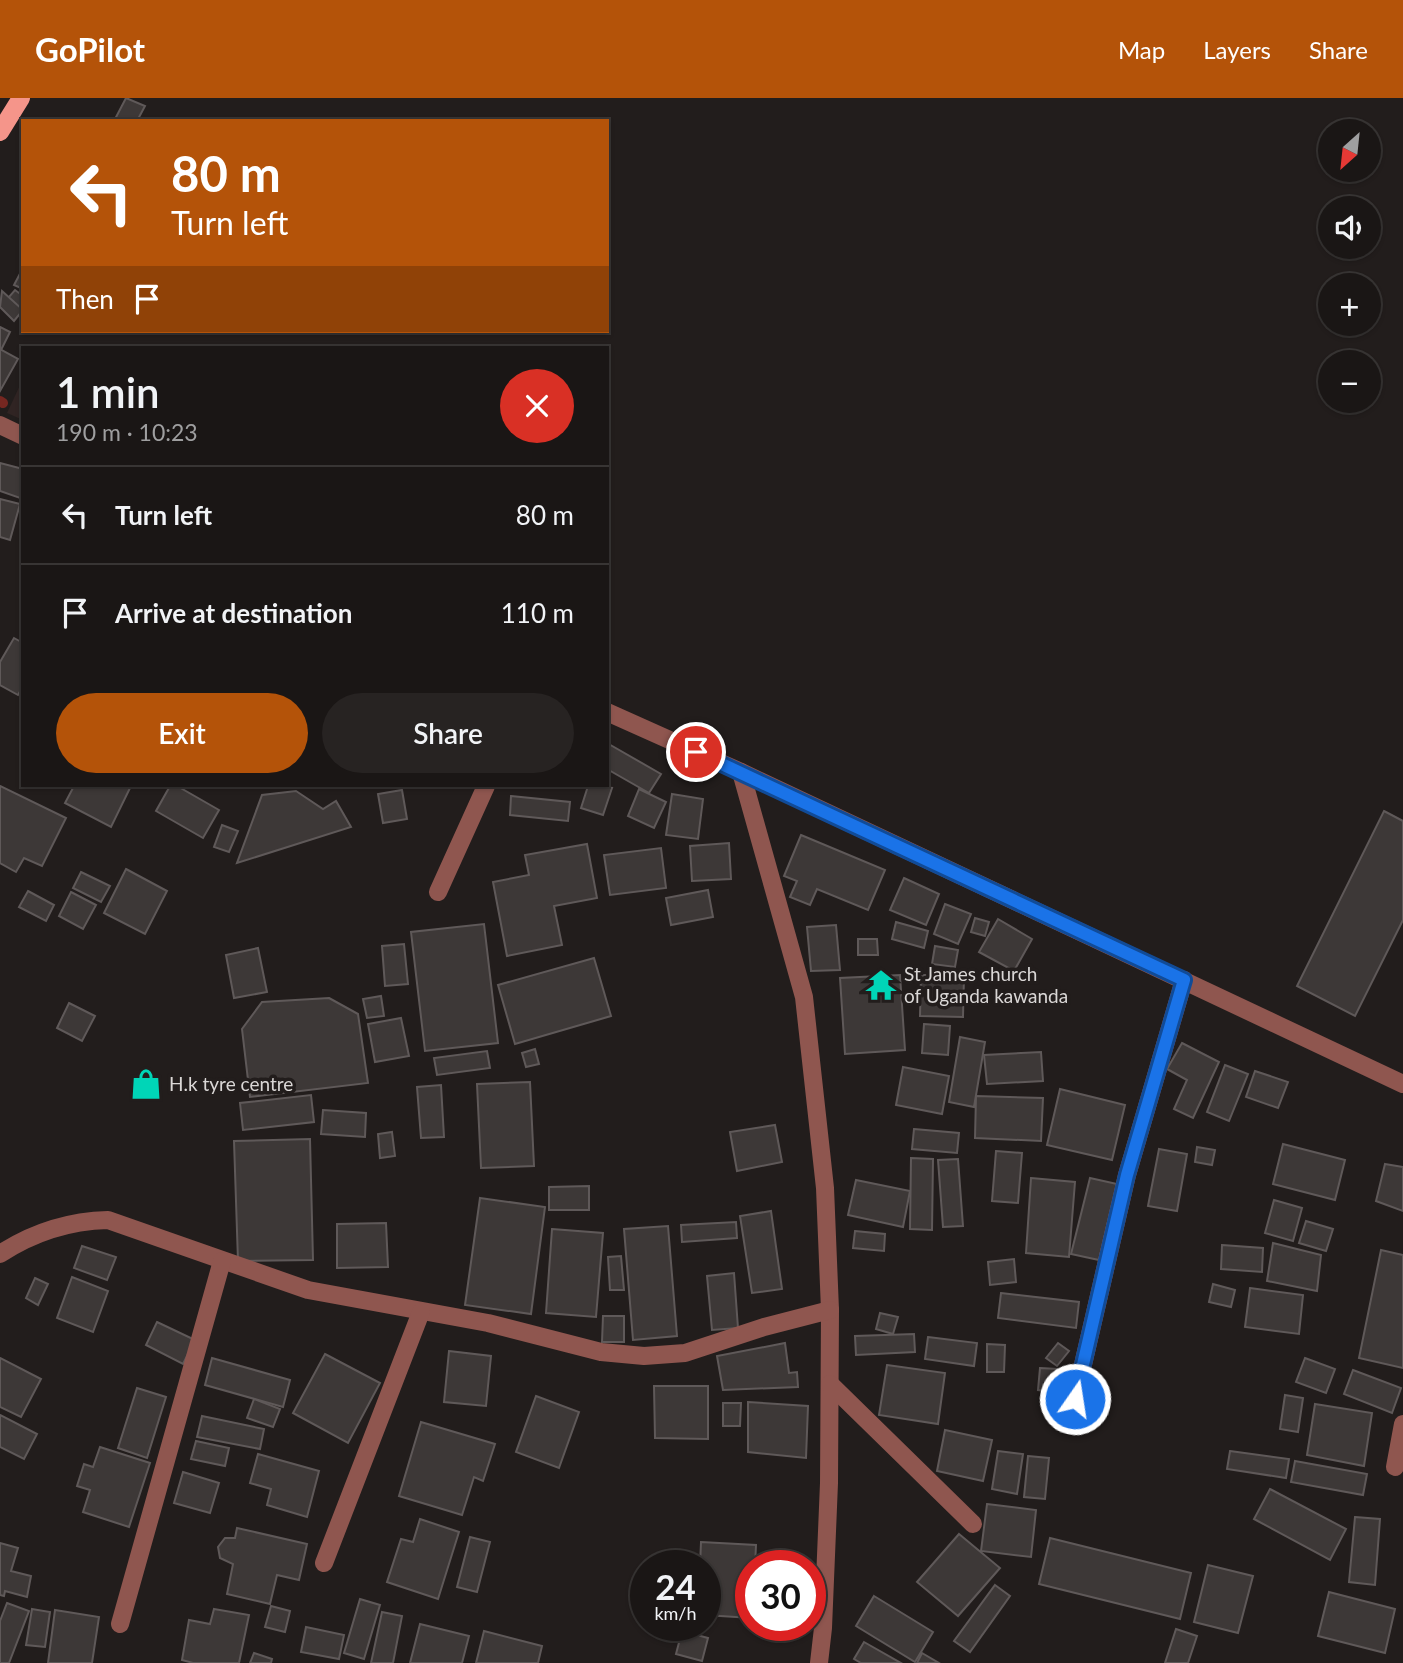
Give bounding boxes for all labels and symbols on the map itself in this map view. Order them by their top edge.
north arrow [1318,119,1381,182]
pin [666,722,726,782]
place label: St James church of Uganda kawanda [904,962,1068,1007]
temple icon: St James church of Uganda kawanda [864,968,898,1002]
shop icon: H.k tyre centre [129,1067,163,1101]
place label: H.k tyre centre [169,1072,293,1095]
position arrow [1038,1362,1112,1436]
speed limit sign: 30 [735,1550,826,1641]

